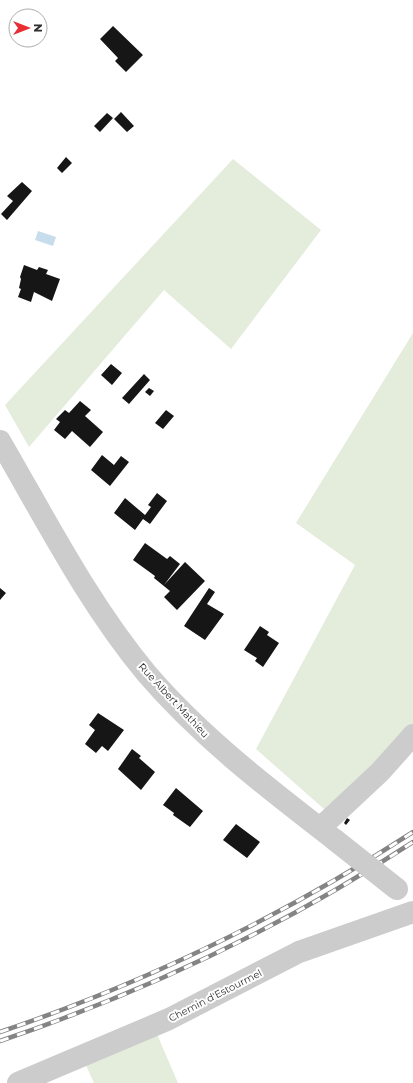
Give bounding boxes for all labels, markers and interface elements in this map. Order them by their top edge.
north arrow [8,8,48,48]
text: N [31,24,45,32]
street label: Rue Albert Mathieu [136,660,212,741]
street label: Chemin d'Estourmel [166,966,264,1025]

